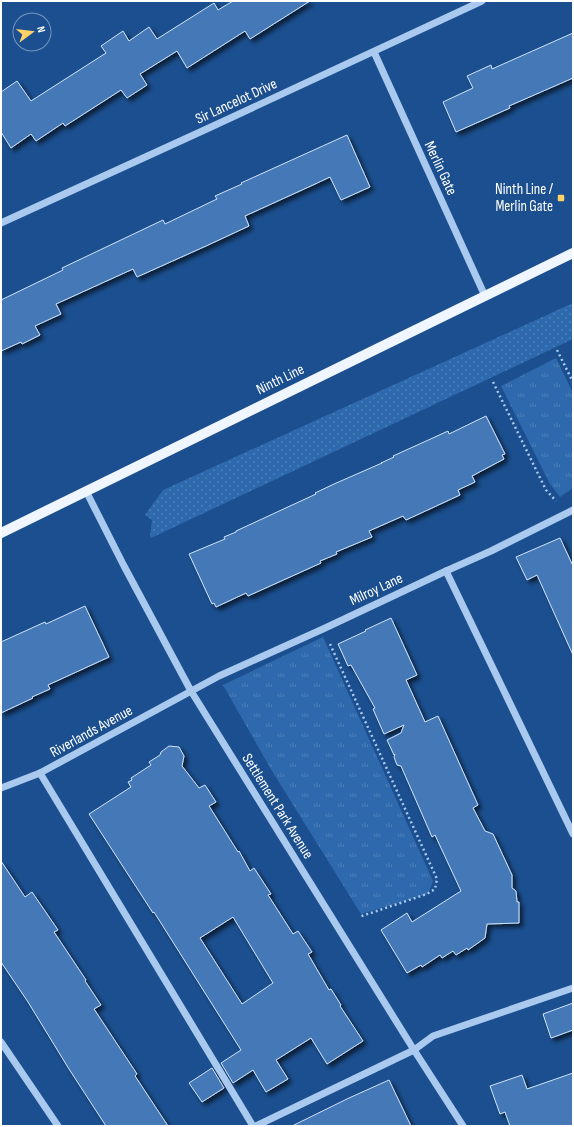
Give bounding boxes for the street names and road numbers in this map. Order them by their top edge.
street label: Sir Lancelot Drive [192,74,280,129]
street label: Merlin Gate [420,138,461,198]
street label: Ninth Line [253,360,307,399]
street label: Milroy Lane [347,569,406,610]
street label: Riverlands Avenue [47,701,136,762]
street label: Settlement Park Avenue [238,750,318,862]

